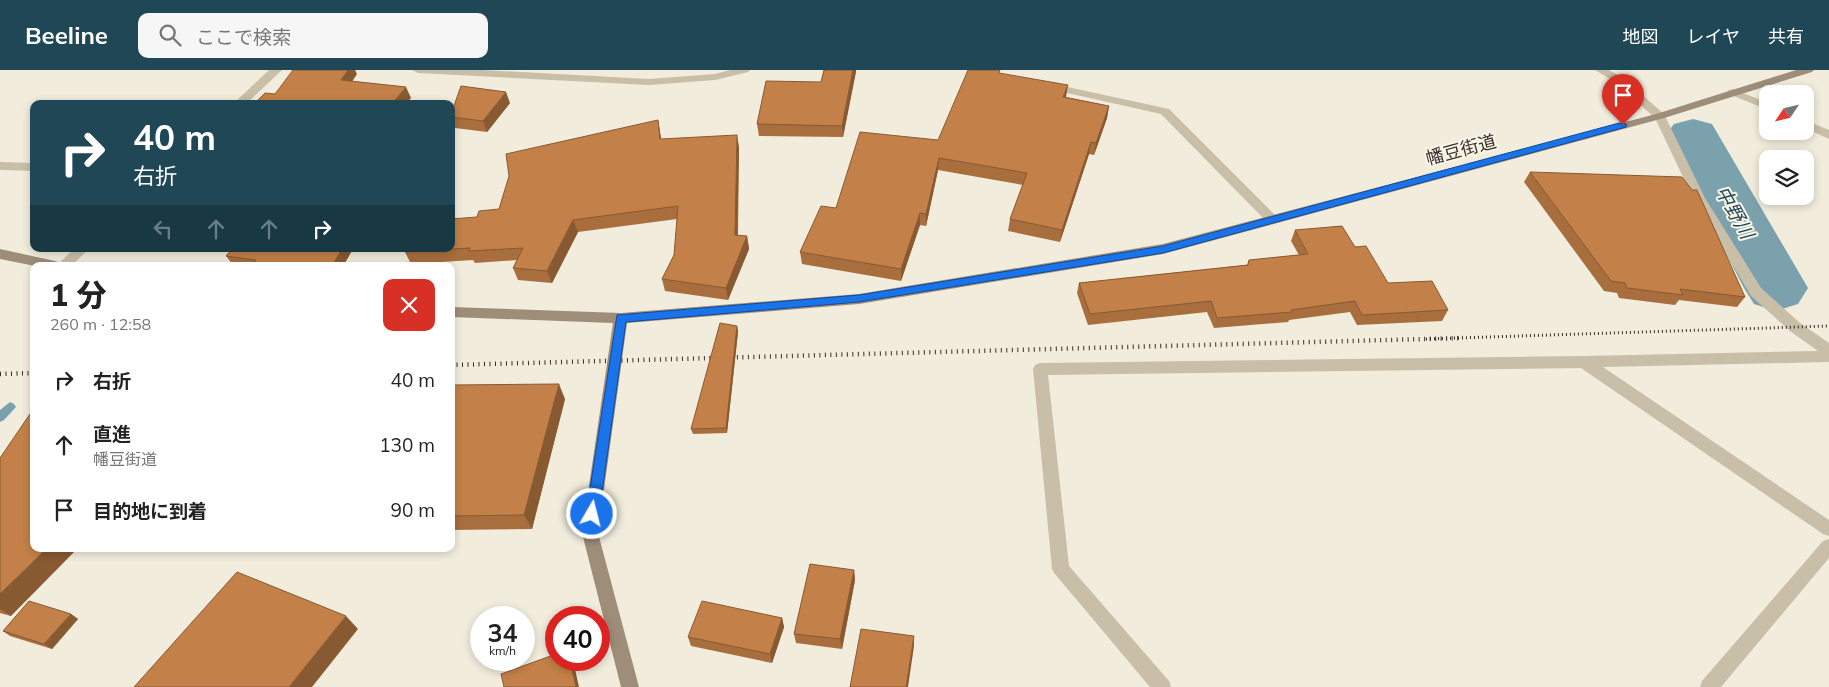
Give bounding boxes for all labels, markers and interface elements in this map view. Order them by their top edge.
search box [138,13,488,58]
text: Beeline [25,20,108,50]
icon: search [156,21,184,49]
text: ここで検索 [196,25,291,49]
text: 地図 [1623,25,1659,48]
text: レイヤ [1687,25,1740,48]
text: 共有 [1768,25,1804,48]
pin [1602,74,1644,125]
icon: arrive [1609,81,1637,109]
north arrow [1759,85,1814,140]
map controls [1759,85,1814,205]
text: 40 m [133,115,216,159]
icon: right [50,120,115,185]
street label: 幡豆街道 [1423,129,1499,170]
button: layers [1759,150,1814,205]
text: 右折 [133,162,177,190]
water label: 中野川 [1711,181,1760,244]
icon: left [149,215,177,243]
icon: ahead [202,215,230,243]
icon: ahead [255,215,283,243]
icon: right [308,215,336,243]
text: 1 分 [50,276,106,314]
button: close [383,279,435,331]
text: 260 m · 12:58 [50,314,151,334]
icon: right [50,366,78,394]
text: 40 m [391,368,435,392]
text: 右折 [93,369,131,393]
text: 直進 [93,422,131,446]
icon: ahead [50,431,78,459]
text: 130 m [379,433,435,457]
text: 幡豆街道 [93,449,157,469]
position arrow [565,487,617,539]
icon: arrive [50,496,78,524]
text: 90 m [391,498,435,522]
text: 目的地に到着 [93,499,207,523]
speed limit sign: 40 [545,606,610,671]
text: 34 [487,617,518,648]
text: km/h [489,643,516,658]

